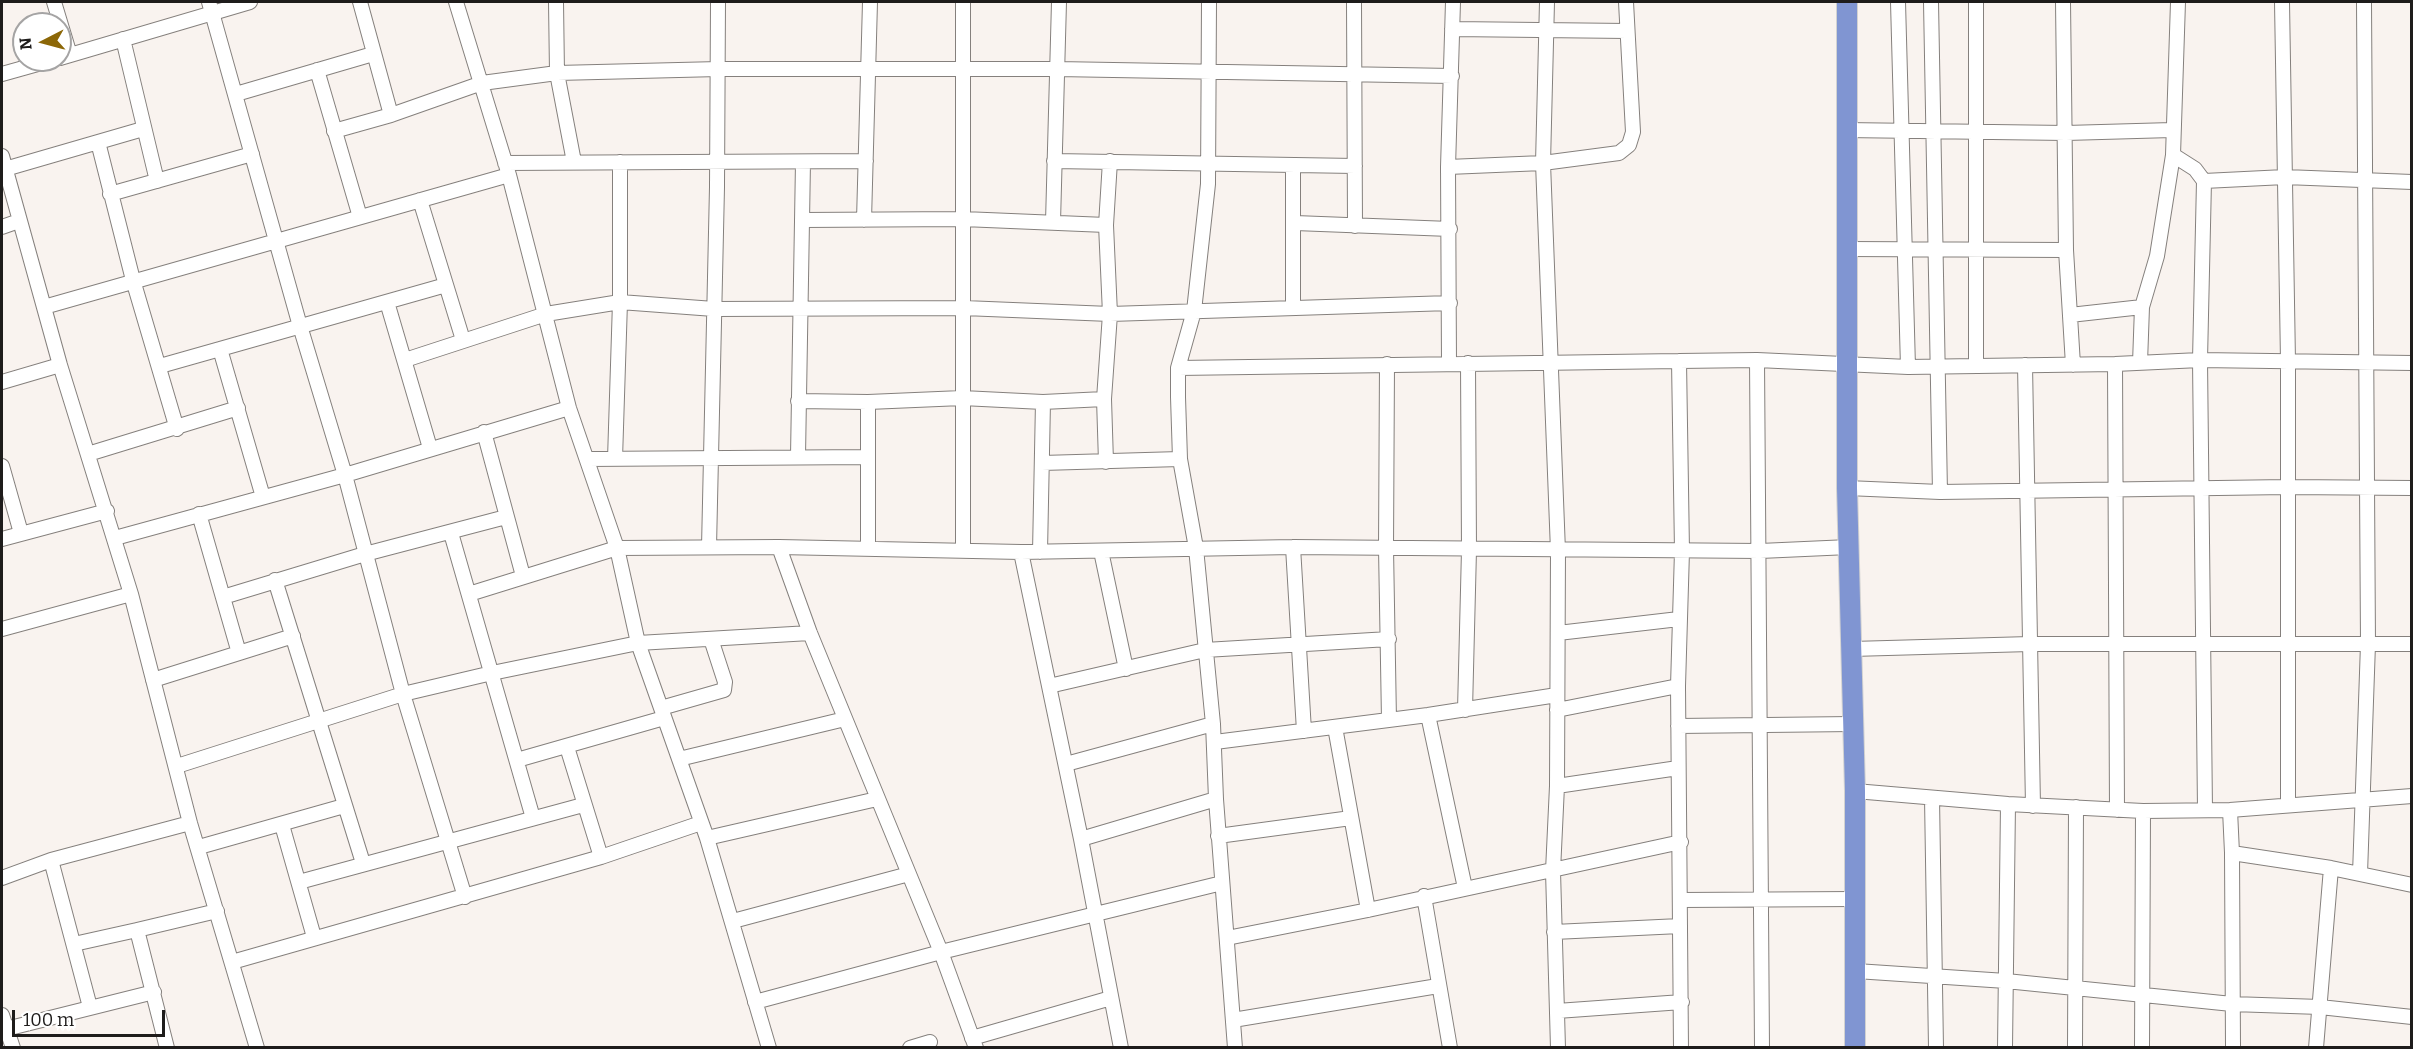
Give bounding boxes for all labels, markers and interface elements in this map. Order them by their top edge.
north arrow [12,12,72,72]
text: N [15,37,36,51]
scale bar [15,998,168,1036]
text: 100 m [23,1009,74,1031]

